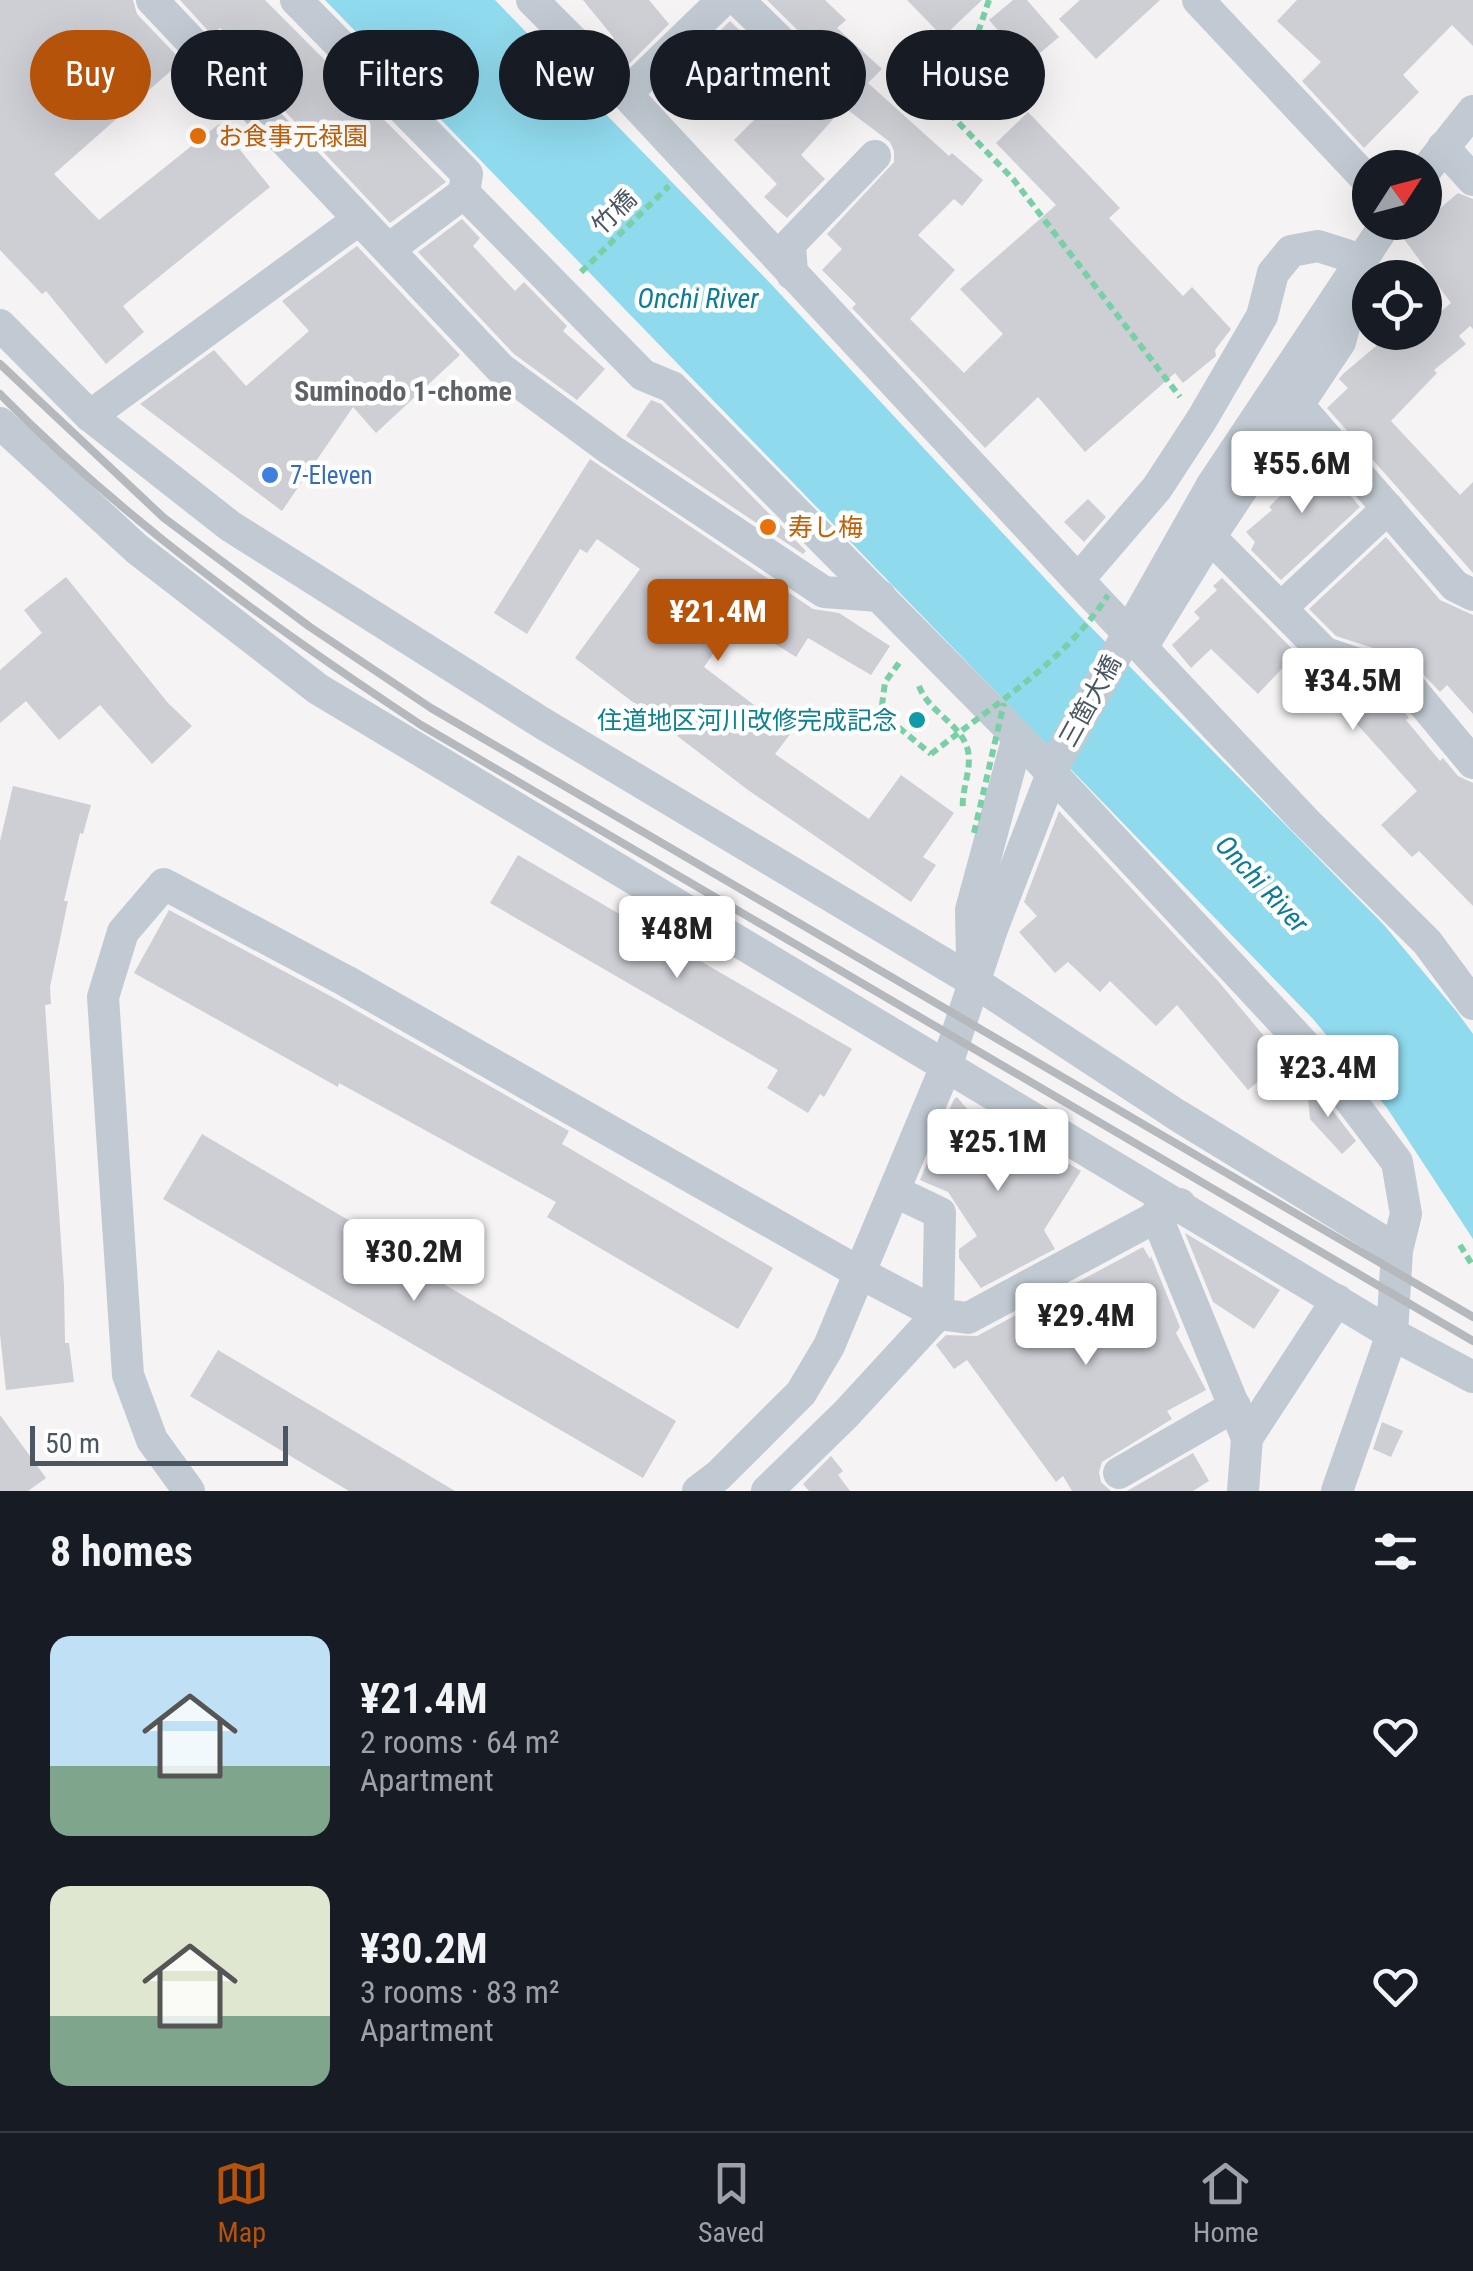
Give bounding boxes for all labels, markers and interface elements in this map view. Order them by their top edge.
chip: Buy [30,30,151,120]
chip: Rent [171,30,303,120]
chip: Filters [323,30,479,120]
chip: New [499,30,630,120]
chip: Apartment [650,30,866,120]
chip: House [886,30,1045,120]
place label: お食事元禄園 [218,122,368,151]
marker: お食事元禄園 [187,125,209,147]
north arrow [1352,150,1442,240]
map controls [1352,150,1442,350]
street label: 竹橋 [586,184,642,240]
button: locate [1352,260,1442,350]
water label: Onchi River [638,282,759,315]
district label: Suminodo 1-chome [294,375,512,408]
pin: ¥55.6M [1221,431,1383,516]
text: ¥55.6M [1253,444,1351,482]
place label: 7-Eleven [290,461,373,490]
marker: 7-Eleven [259,464,281,486]
place label: 寿し梅 [788,513,863,542]
marker: 寿し梅 [757,516,779,538]
pin: ¥21.4M [637,579,799,664]
text: ¥21.4M [669,592,767,630]
pin: ¥34.5M [1272,648,1434,733]
street label: 三箇大橋 [1053,650,1127,752]
text: ¥34.5M [1304,661,1402,699]
place label: 住道地区河川改修完成記念 [597,706,897,735]
marker: 住道地区河川改修完成記念 [906,709,928,731]
water label: Onchi River [1209,829,1316,940]
pin: ¥48M [618,896,736,981]
text: ¥48M [641,909,713,947]
pin: ¥23.4M [1247,1035,1409,1120]
text: ¥23.4M [1279,1048,1377,1086]
pin: ¥25.1M [917,1109,1079,1194]
text: ¥25.1M [949,1122,1047,1160]
pin: ¥30.2M [333,1219,495,1304]
text: ¥30.2M [365,1232,463,1270]
pin: ¥29.4M [1005,1283,1167,1368]
text: ¥29.4M [1037,1296,1135,1334]
scale bar [30,1421,288,1466]
text: 50 m [45,1427,100,1460]
icon: filters [1368,1524,1423,1579]
text: 8 homes [50,1527,193,1576]
text: ¥21.4M [360,1674,488,1723]
icon: home [130,1676,250,1796]
icon: heart [1368,1709,1423,1764]
text: 2 rooms · 64 m² [360,1723,559,1761]
text: Apartment [360,1761,494,1799]
text: ¥30.2M [360,1924,488,1973]
icon: home [130,1926,250,2046]
icon: heart [1368,1959,1423,2014]
text: 3 rooms · 83 m² [360,1973,559,2011]
text: Apartment [360,2011,494,2049]
tab: Map [214,2156,269,2249]
tab: Saved [698,2156,764,2249]
tab: Home [1193,2156,1259,2249]

